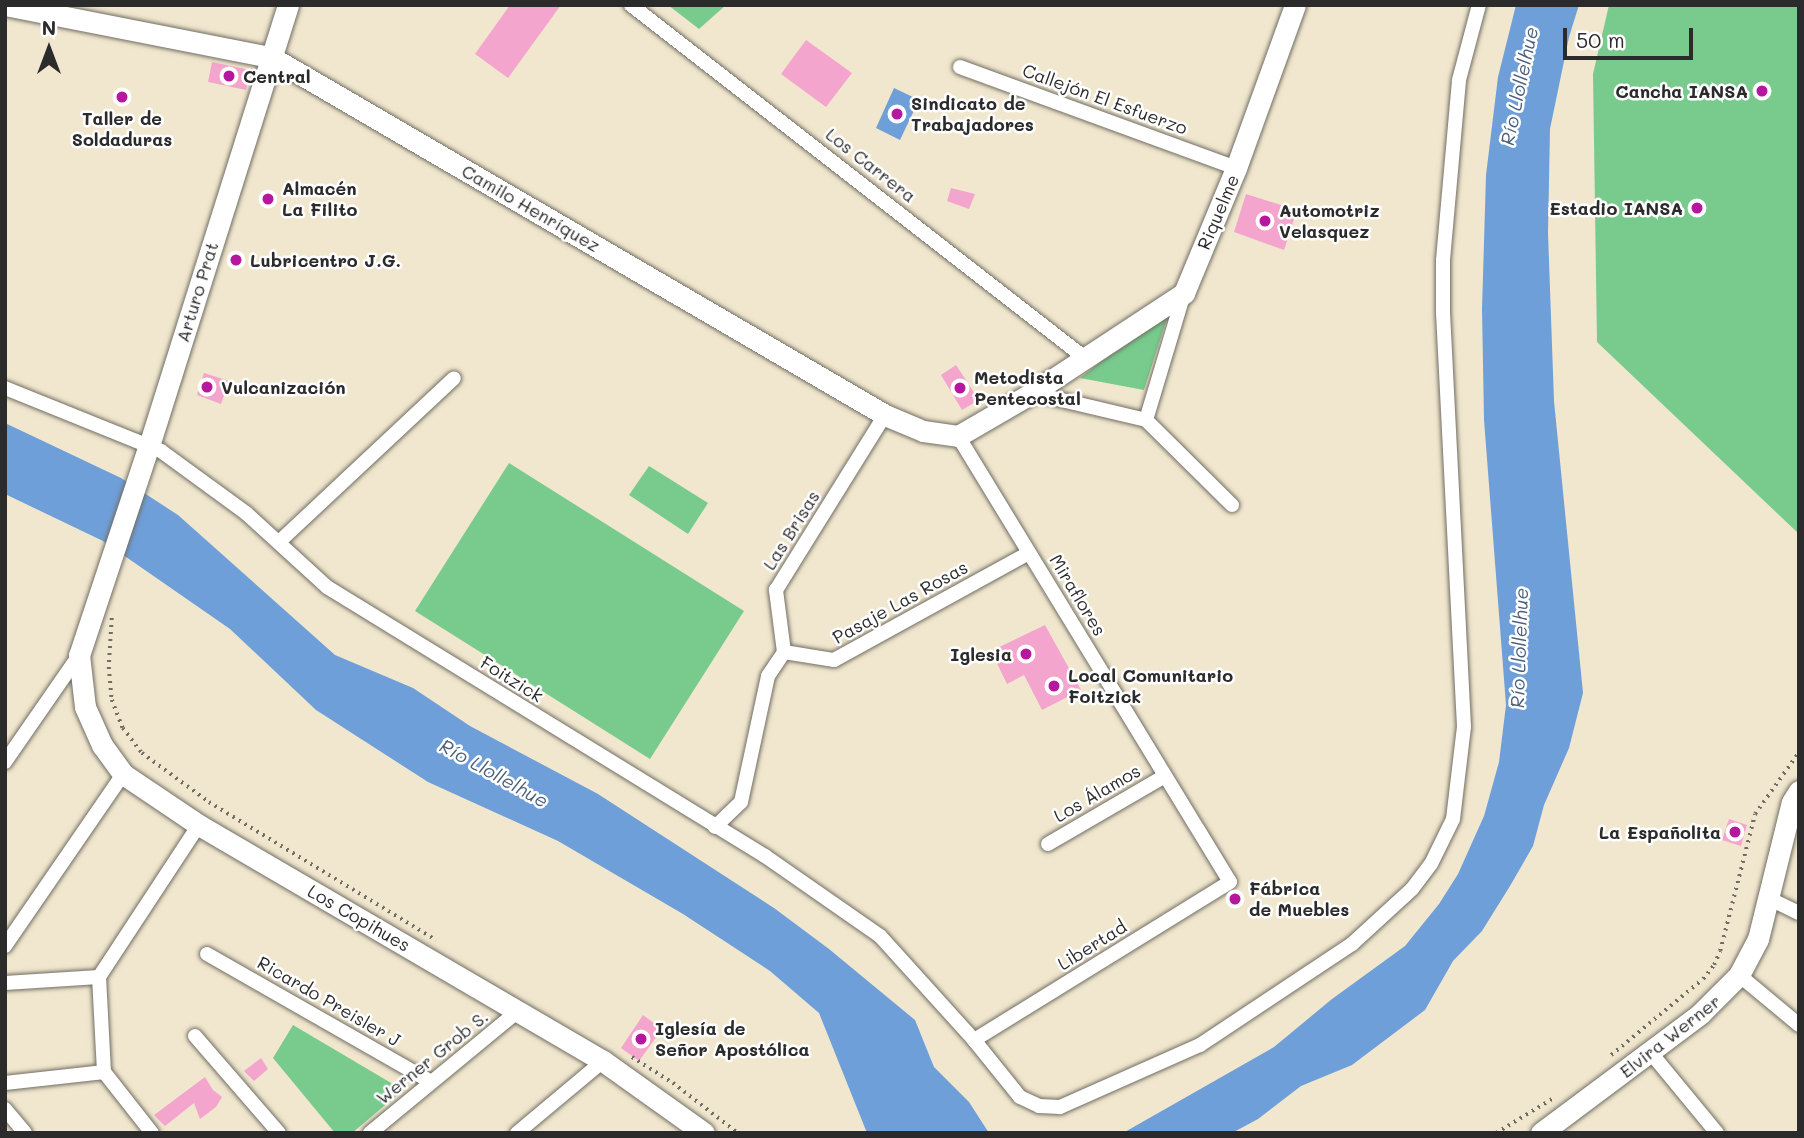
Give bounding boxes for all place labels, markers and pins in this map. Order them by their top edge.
place label: Central [243,65,311,87]
marker: Central [221,68,237,84]
place label: Cancha IANSA [1615,80,1748,102]
marker: Cancha IANSA [1754,83,1770,99]
marker: Taller de Soldaduras [114,89,130,105]
place label: Sindicato de Trabajadores [911,93,1034,136]
marker: Sindicato de Trabajadores [889,106,905,122]
place label: Taller de Soldaduras [72,108,172,150]
place label: Almacén La Filito [282,178,357,220]
marker: Almacén La Filito [260,191,276,207]
place label: Estadio IANSA [1549,197,1683,219]
place label: Automotriz Velasquez [1279,200,1380,242]
marker: Estadio IANSA [1689,200,1705,216]
marker: Automotriz Velasquez [1257,213,1273,229]
place label: Lubricentro J.G. [250,249,401,271]
marker: Lubricentro J.G. [228,252,244,268]
place label: Metodista Pentecostal [974,367,1081,410]
place label: Vulcanización [221,376,346,398]
marker: Vulcanización [199,379,215,395]
marker: Metodista Pentecostal [952,380,968,396]
place label: Iglesia [950,643,1012,665]
marker: Iglesia [1018,646,1034,662]
place label: Local Comunitario Foitzick [1068,665,1233,708]
marker: Local Comunitario Foitzick [1046,678,1062,694]
place label: La Españolita [1599,821,1721,843]
marker: La Españolita [1727,824,1743,840]
place label: Fábrica de Muebles [1249,878,1349,920]
marker: Fábrica de Muebles [1227,891,1243,907]
place label: Iglesía de Señor Apostólica [655,1018,810,1060]
marker: Iglesía de Señor Apostólica [633,1031,649,1047]

